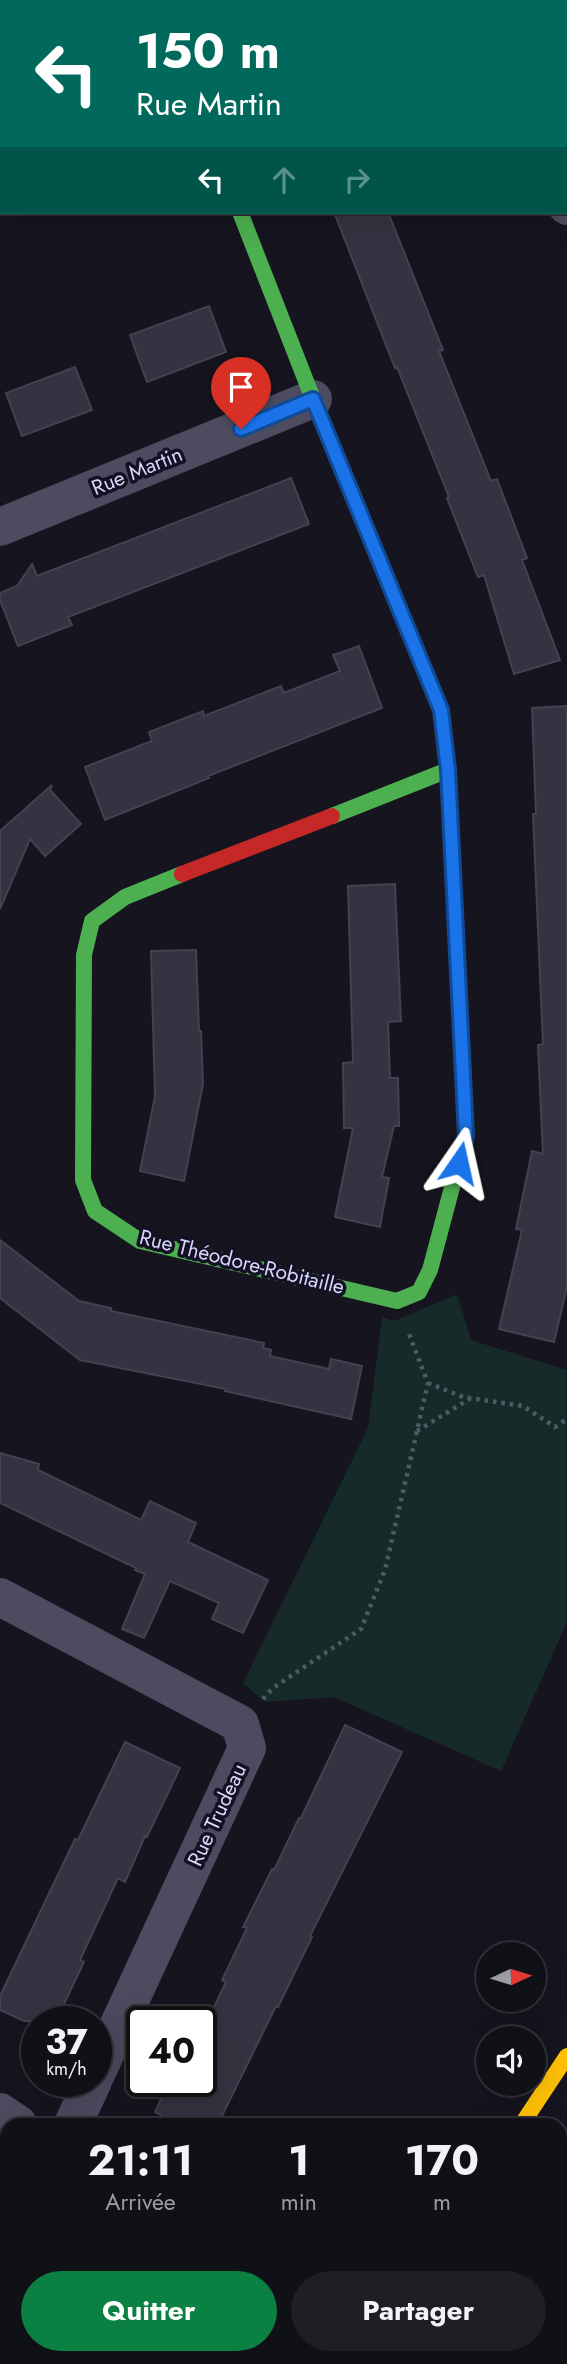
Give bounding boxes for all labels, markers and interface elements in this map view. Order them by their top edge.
text: 150 m [136,16,280,86]
icon: left [21,28,112,119]
text: Rue Martin [136,81,282,127]
icon: left [192,161,230,199]
icon: ahead [265,161,303,199]
icon: right [338,161,376,199]
pin [211,357,271,429]
icon: arrive [222,368,260,406]
street label: Rue Martin [87,439,187,503]
position arrow [422,1126,496,1200]
street label: Rue Théodore-Robitaille [136,1222,348,1302]
street label: Rue Trudeau [180,1759,254,1871]
north arrow [476,1942,546,2012]
map controls [476,1942,546,2096]
speed limit sign: 40 [126,2006,217,2097]
text: 37 [45,2017,88,2067]
button: sound [476,2026,546,2096]
text: km/h [46,2056,87,2082]
text: 21:11 [88,2130,193,2191]
text: 1 [288,2130,310,2191]
text: 170 [405,2130,479,2191]
text: Arrivée [105,2185,176,2219]
text: min [281,2185,317,2219]
text: m [433,2185,451,2219]
button: Quitter [21,2271,277,2351]
button: Partager [291,2271,546,2351]

